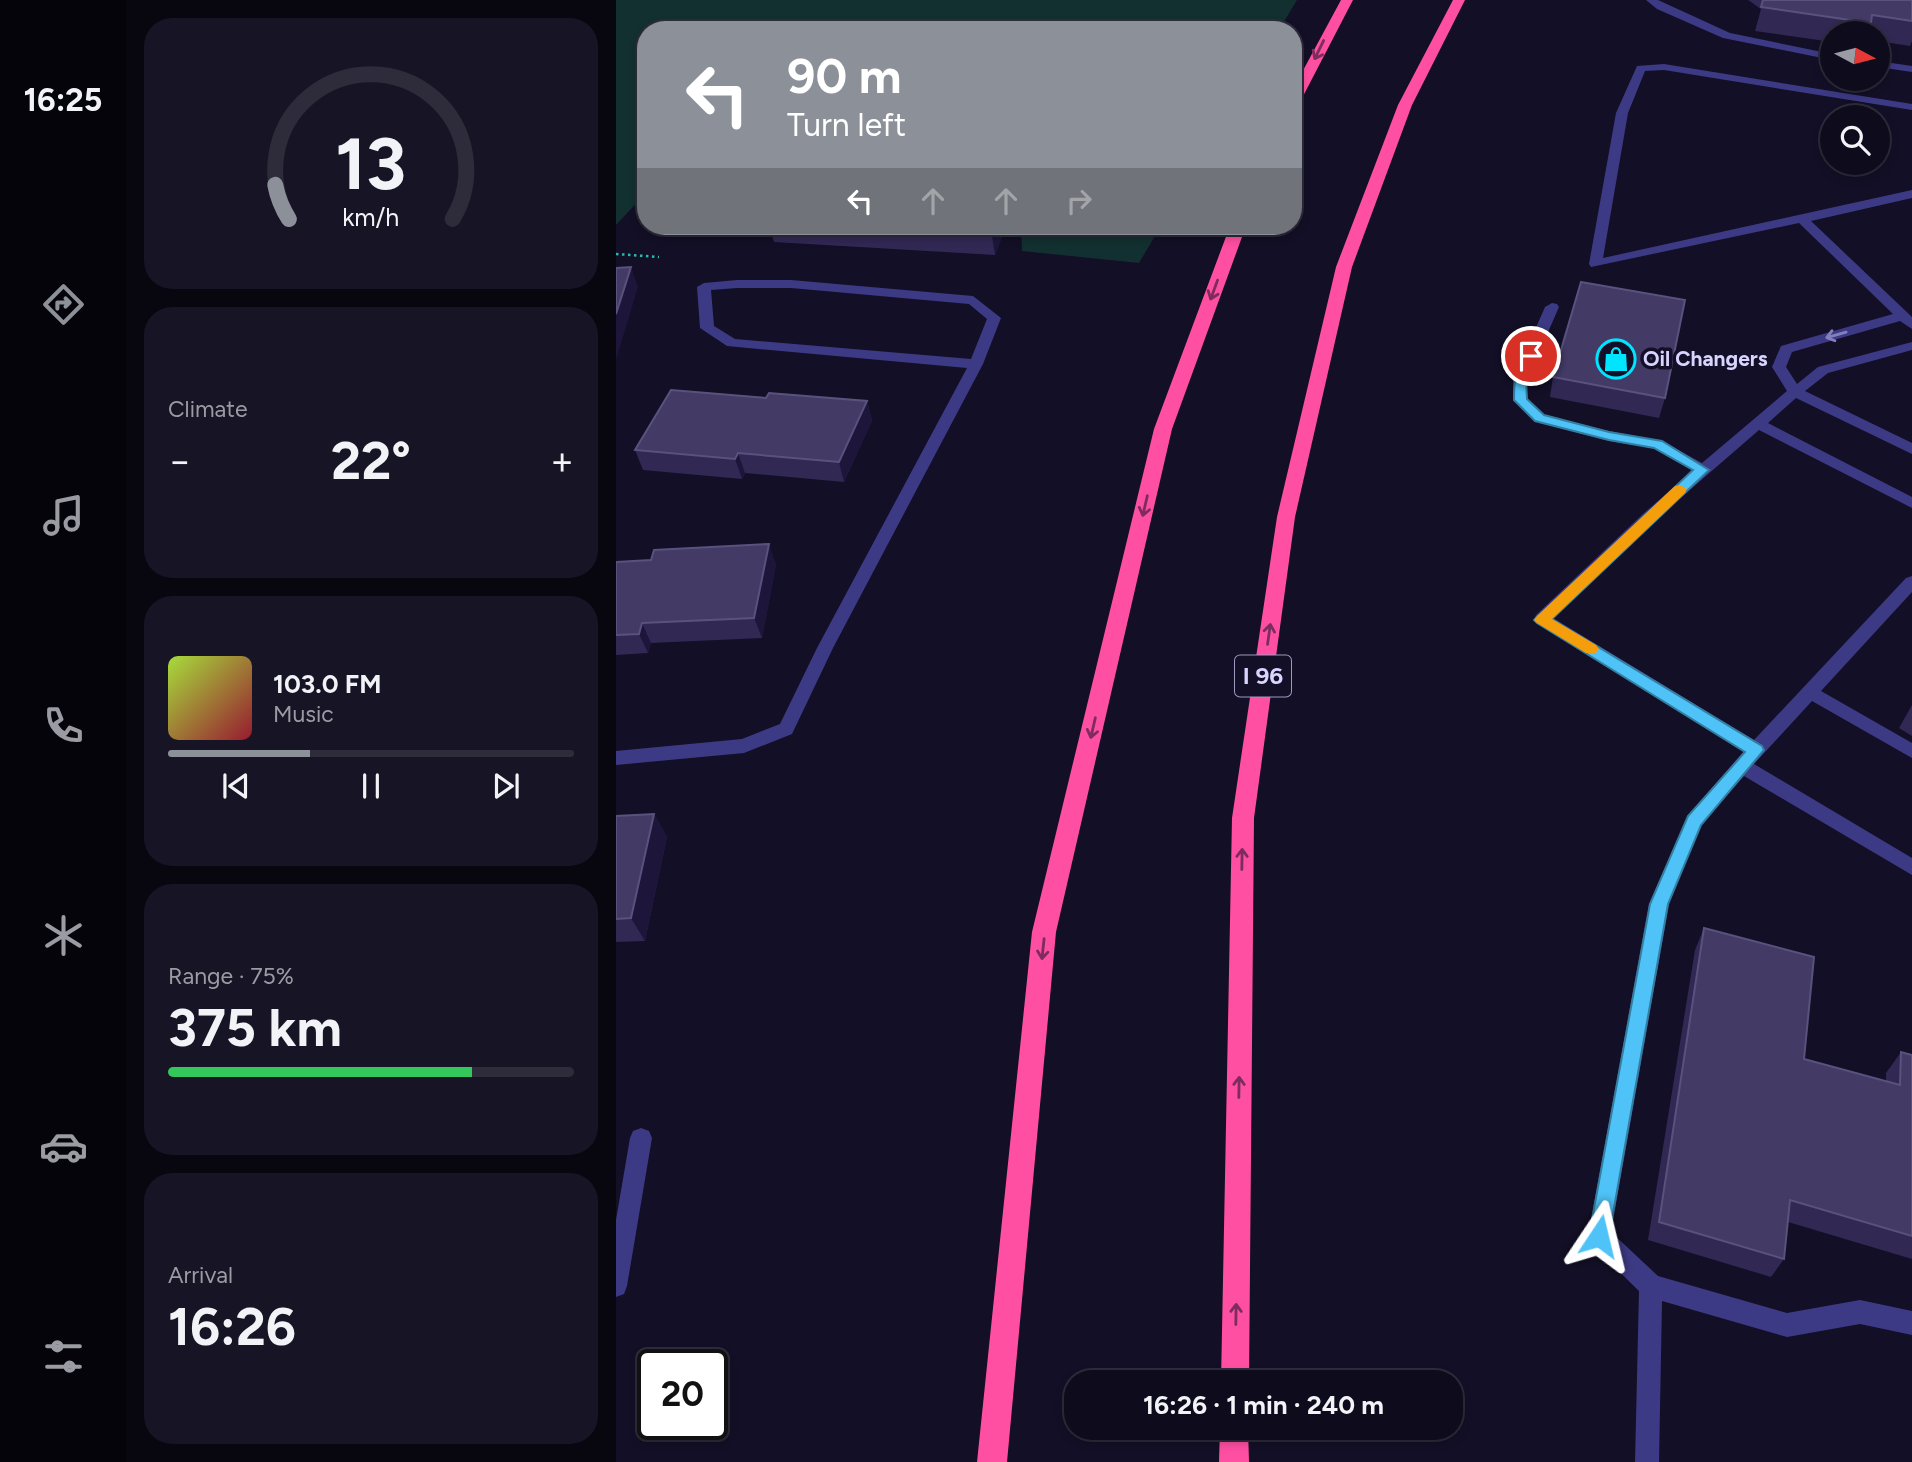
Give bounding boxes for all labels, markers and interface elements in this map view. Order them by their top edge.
north arrow [1820,21,1890,91]
map controls [1820,21,1890,175]
one-way arrow [1311,39,1325,60]
text: 90 m [787,46,902,105]
icon: left [672,49,763,140]
text: 16:25 [24,81,102,119]
button: search [1820,105,1890,175]
text: Turn left [787,106,906,144]
text: 13 [335,121,407,208]
icon: left [841,182,879,220]
icon: ahead [914,182,952,220]
icon: ahead [987,182,1025,220]
icon: right [1060,182,1098,220]
text: km/h [342,202,400,232]
one-way arrow [1207,278,1219,300]
icon: directions [39,280,88,329]
pin [1501,326,1561,386]
one-way arrow [1826,329,1848,342]
icon: arrive [1512,337,1550,375]
shop icon: Oil Changers [1595,338,1637,380]
place label: Oil Changers [1643,346,1768,371]
text: Climate [168,395,247,423]
text: 22° [331,430,411,492]
text: − [168,438,192,484]
text: + [550,438,574,484]
icon: music [39,491,88,540]
one-way arrow [1138,494,1151,517]
one-way arrow [1263,623,1276,646]
road number: I 96 [1235,656,1291,696]
text: 103.0 FM [273,668,381,700]
text: Music [273,700,334,728]
icon: phone [39,701,88,750]
one-way arrow [1085,716,1098,738]
icon: previous [217,767,255,805]
icon: pause [352,767,390,805]
icon: next [487,767,525,805]
one-way arrow [1235,848,1249,871]
icon: climate [39,911,88,960]
one-way arrow [1036,938,1049,960]
text: Range · 75% [168,962,294,990]
text: 375 km [168,997,342,1059]
one-way arrow [1232,1076,1246,1099]
icon: car [39,1122,88,1171]
position arrow [1562,1199,1636,1273]
text: Arrival [168,1261,233,1289]
text: 16:26 [168,1296,296,1358]
one-way arrow [1229,1303,1243,1326]
icon: filters [39,1332,88,1381]
speed limit sign: 20 [637,1349,728,1440]
text: 16:26 · 1 min · 240 m [1143,1389,1384,1421]

